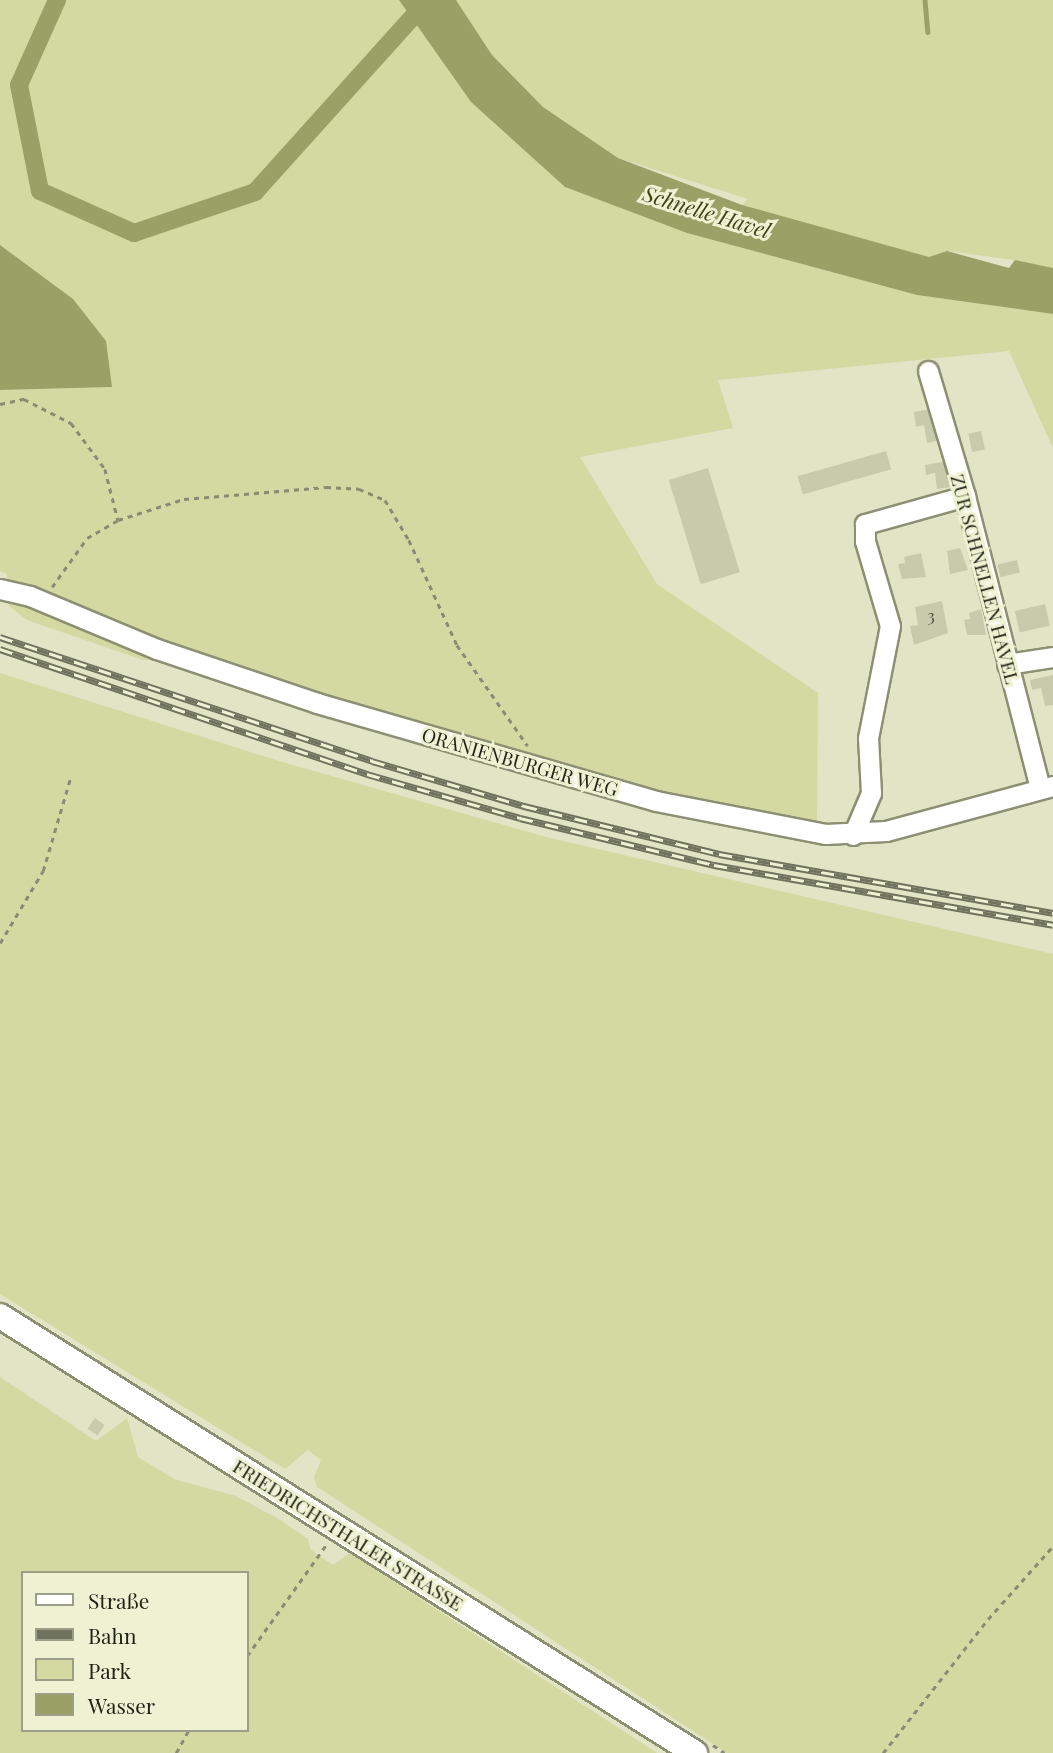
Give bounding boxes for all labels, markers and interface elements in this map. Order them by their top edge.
water label: Schnelle Havel [640,180,774,242]
street label: ZUR SCHNELLEN HAVEL [946,472,1024,686]
house number: 3 [927,606,935,626]
street label: ORANIENBURGER WEG [419,723,621,801]
street label: FRIEDRICHSTHALER STRASSE [229,1455,467,1615]
legend [21,1571,248,1732]
text: Straße [88,1586,149,1614]
text: Bahn [88,1621,136,1649]
text: Park [88,1656,131,1684]
text: Wasser [88,1691,155,1719]

